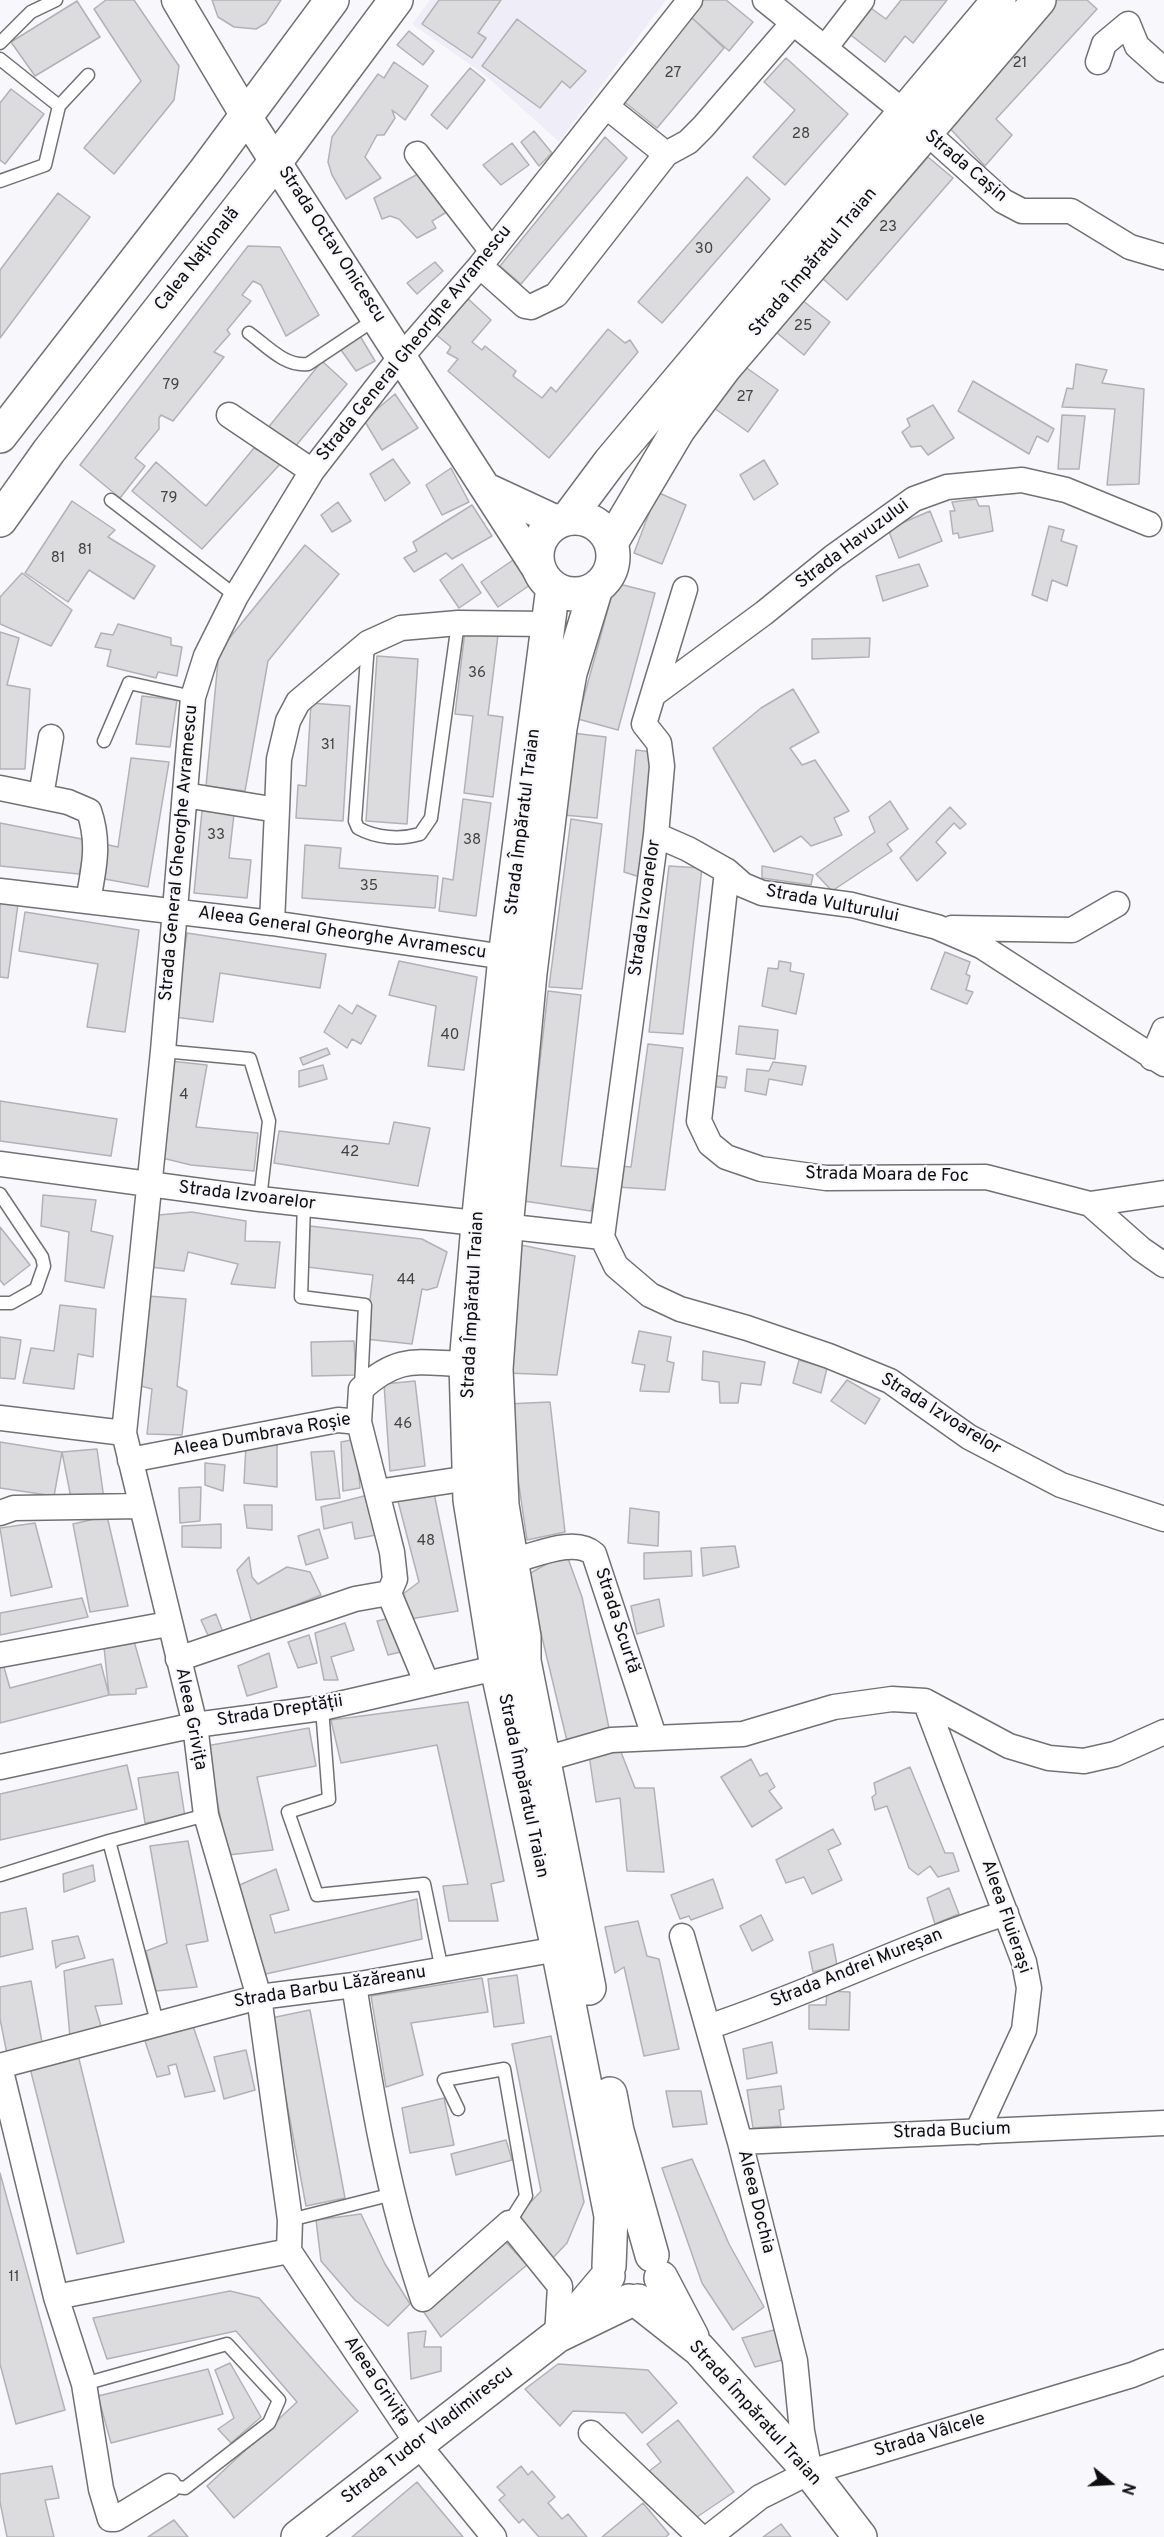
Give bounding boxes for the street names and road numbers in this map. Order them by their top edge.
street label: Strada Cașin [919,126,1011,208]
street label: Strada Octav Onicescu [272,163,390,327]
street label: Strada Împăratul Traian [745,184,883,342]
street label: Calea Națională [151,204,245,316]
street label: Strada General Gheorghe Avramescu [313,222,517,466]
street label: Strada Havuzului [792,495,914,595]
street label: Strada General Gheorghe Avramescu [156,704,204,1002]
street label: Strada Împăratul Traian [502,727,546,917]
street label: Strada Izvoarelor [626,838,666,978]
street label: Strada Vulturului [764,881,900,929]
street label: Aleea General Gheorghe Avramescu [196,903,488,965]
street label: Strada Moara de Foc [805,1164,969,1188]
street label: Strada Izvoarelor [177,1178,317,1216]
street label: Strada Împăratul Traian [458,1211,490,1399]
street label: Strada Izvoarelor [876,1369,1004,1461]
street label: Aleea Dumbrava Roșie [171,1410,353,1462]
street label: Strada Scurtă [589,1565,643,1677]
street label: Aleea Grivița [169,1666,211,1772]
street label: Strada Dreptății [215,1691,345,1733]
street label: Strada Împăratul Traian [492,1692,552,1880]
street label: Aleea Fluierași [975,1857,1035,1977]
street label: Strada Andrei Mureșan [768,1925,946,2013]
street label: Strada Barbu Lăzăreanu [232,1962,428,2014]
street label: Strada Bucium [893,2119,1011,2145]
street label: Aleea Dochia [732,2148,778,2256]
street label: Aleea Grivița [338,2333,414,2431]
street label: Strada Împăratul Traian [683,2337,825,2491]
street label: Strada Tudor Vladimirescu [338,2362,518,2510]
street label: Strada Vâlcele [872,2409,988,2463]

